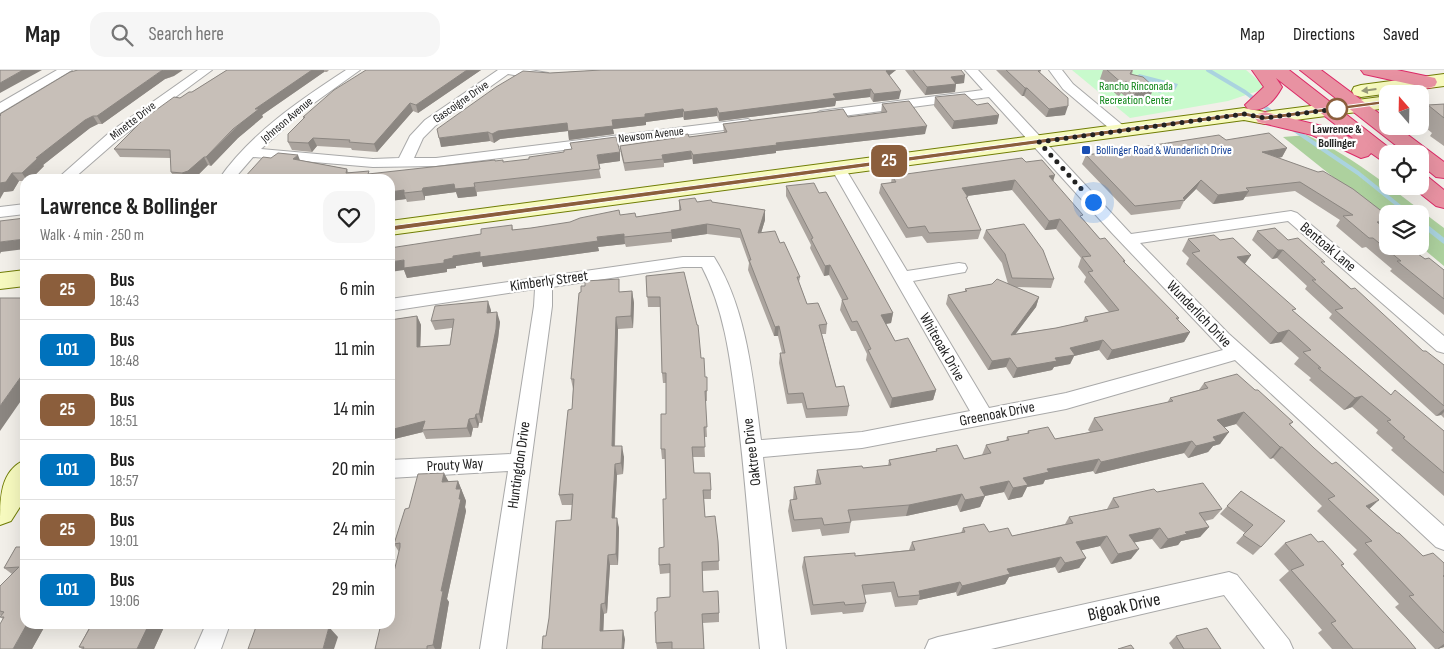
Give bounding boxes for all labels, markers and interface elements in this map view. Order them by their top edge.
search box [90,12,440,57]
text: Map [25,20,60,49]
icon: search [108,21,136,49]
text: Search here [148,23,224,46]
text: Map [1240,24,1265,45]
text: Directions [1293,24,1355,45]
text: Saved [1383,24,1419,45]
street label: Gascoigne Drive [430,77,492,127]
park label: Rancho Rinconada Recreation Center [1099,79,1173,108]
north arrow [1379,85,1429,135]
map controls [1379,85,1429,255]
one-way arrow [1361,86,1377,94]
street label: Johnson Avenue [257,94,316,147]
street label: Minette Drive [107,98,159,144]
marker: Lawrence & Bollinger [1326,98,1348,120]
place label: Lawrence & Bollinger [1312,122,1362,151]
street label: Newsom Avenue [617,124,685,146]
place label: Bollinger Road & Wunderlich Drive [1096,143,1232,158]
marker: Bollinger Road & Wunderlich Drive [1080,144,1092,156]
line badge: 25 [866,145,912,177]
button: locate [1379,145,1429,195]
text: 25 [881,150,897,171]
your location [1081,190,1106,215]
button: heart [323,191,375,243]
text: Lawrence & Bollinger [40,192,218,221]
button: layers [1379,205,1429,255]
street label: Bentoak Lane [1296,218,1360,276]
text: Walk · 4 min · 250 m [40,226,144,245]
street label: Kimberly Street [509,266,590,296]
text: Bus [110,269,135,292]
street label: Wunderlich Drive [1162,277,1236,351]
text: 6 min [340,278,375,301]
text: 25 [60,279,75,300]
text: 18:43 [110,292,139,311]
street label: Whiteoak Drive [915,309,969,385]
text: Bus [110,329,135,352]
text: 11 min [335,338,375,361]
text: 101 [56,339,79,360]
text: 18:48 [110,352,139,371]
text: Bus [110,389,135,412]
street label: Greenoak Drive [958,397,1036,431]
text: 14 min [334,398,375,421]
text: 25 [60,399,75,420]
text: 18:51 [110,412,138,431]
street label: Oaktree Drive [738,417,766,487]
street label: Huntingdon Drive [503,420,535,510]
text: Bus [110,449,135,472]
street label: Prouty Way [426,454,484,476]
text: 20 min [332,458,375,481]
text: 101 [56,459,79,480]
text: 18:57 [110,472,138,491]
text: Bus [110,509,135,532]
text: 24 min [332,518,375,541]
text: 25 [60,519,75,540]
text: 19:01 [110,532,138,551]
text: Bus [110,569,135,592]
text: 29 min [332,578,375,601]
text: 101 [56,579,79,600]
street label: Bigoak Drive [1086,588,1162,626]
text: 19:06 [110,592,140,611]

